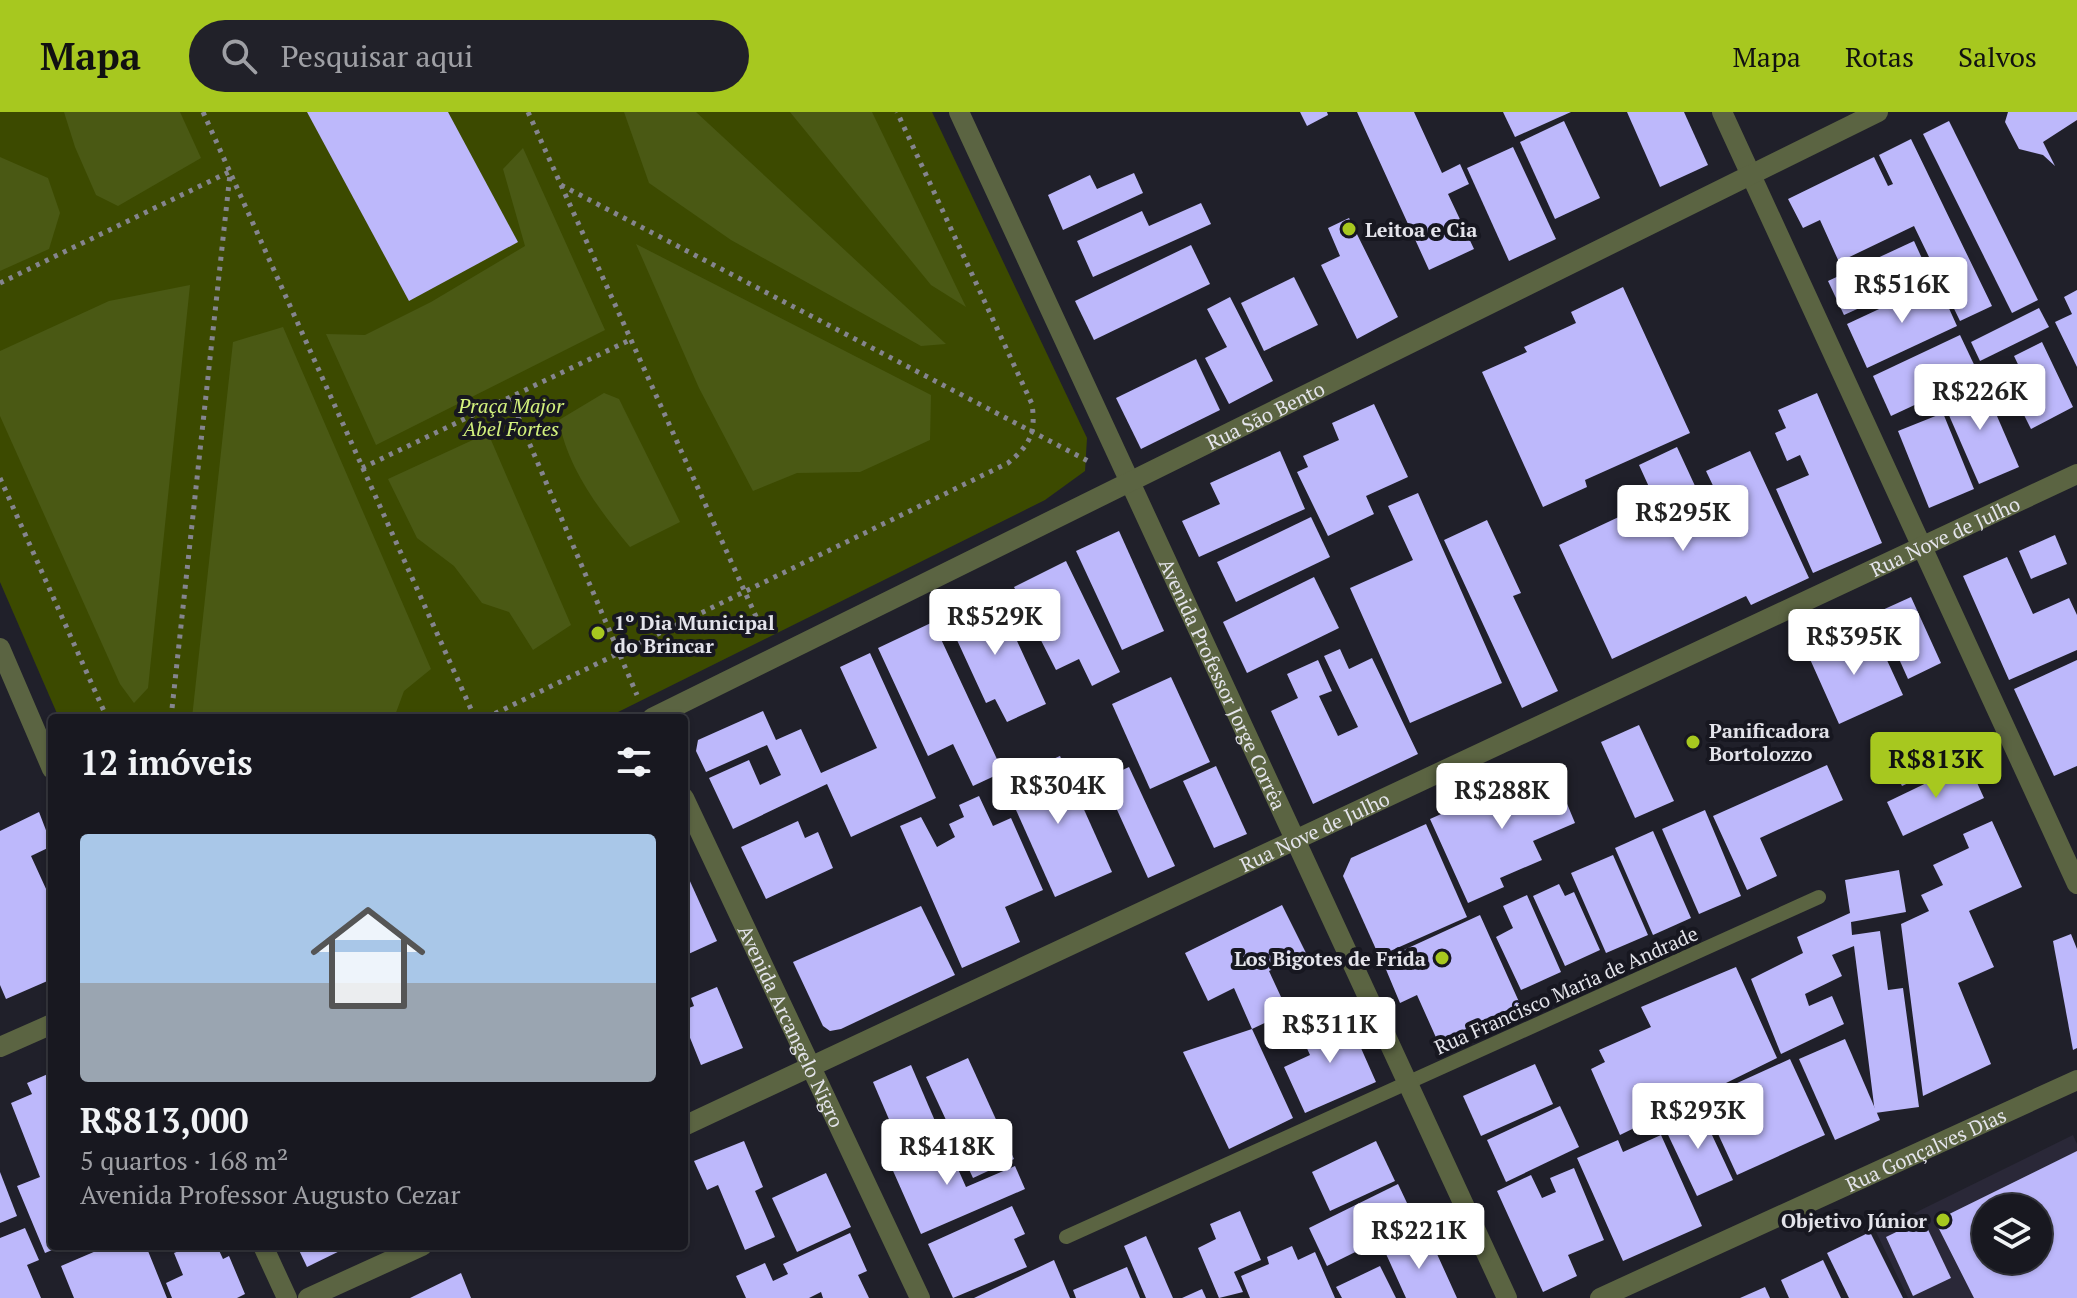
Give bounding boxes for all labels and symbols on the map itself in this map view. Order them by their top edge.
place label: Leitoa e Cia [1365,216,1477,243]
marker: Leitoa e Cia [1340,220,1358,238]
pin: R$516K [1837,257,1967,325]
pin: R$226K [1915,364,2045,432]
street label: Rua São Bento [1201,374,1329,456]
park label: Praça Major Abel Fortes [457,392,565,442]
pin: R$295K [1618,485,1748,553]
street label: Rua Nove de Julho [1865,489,2024,583]
street label: Avenida Professor Jorge Corrêa [1153,554,1293,814]
pin: R$529K [930,589,1060,657]
place label: 1º Dia Municipal do Brincar [614,609,775,659]
pin: R$395K [1789,609,1919,677]
marker: 1º Dia Municipal do Brincar [589,624,607,642]
place label: Panificadora Bortolozzo [1709,717,1830,767]
pin: R$813K [1871,732,2001,800]
marker: Panificadora Bortolozzo [1684,733,1702,751]
pin: R$304K [993,758,1123,826]
pin: R$288K [1437,763,1567,831]
street label: Rua Nove de Julho [1235,784,1394,878]
street label: Avenida Arcangelo Nigro [732,920,851,1132]
street label: Rua Francisco Maria de Andrade [1430,920,1702,1060]
place label: Los Bigotes de Frida [1234,945,1426,972]
marker: Los Bigotes de Frida [1433,949,1451,967]
pin: R$311K [1265,997,1395,1065]
pin: R$293K [1633,1083,1763,1151]
street label: Rua Gonçalves Dias [1841,1101,2010,1198]
pin: R$418K [882,1119,1012,1187]
pin: R$221K [1354,1203,1484,1271]
place label: Objetivo Júnior [1781,1207,1927,1234]
marker: Objetivo Júnior [1934,1211,1952,1229]

